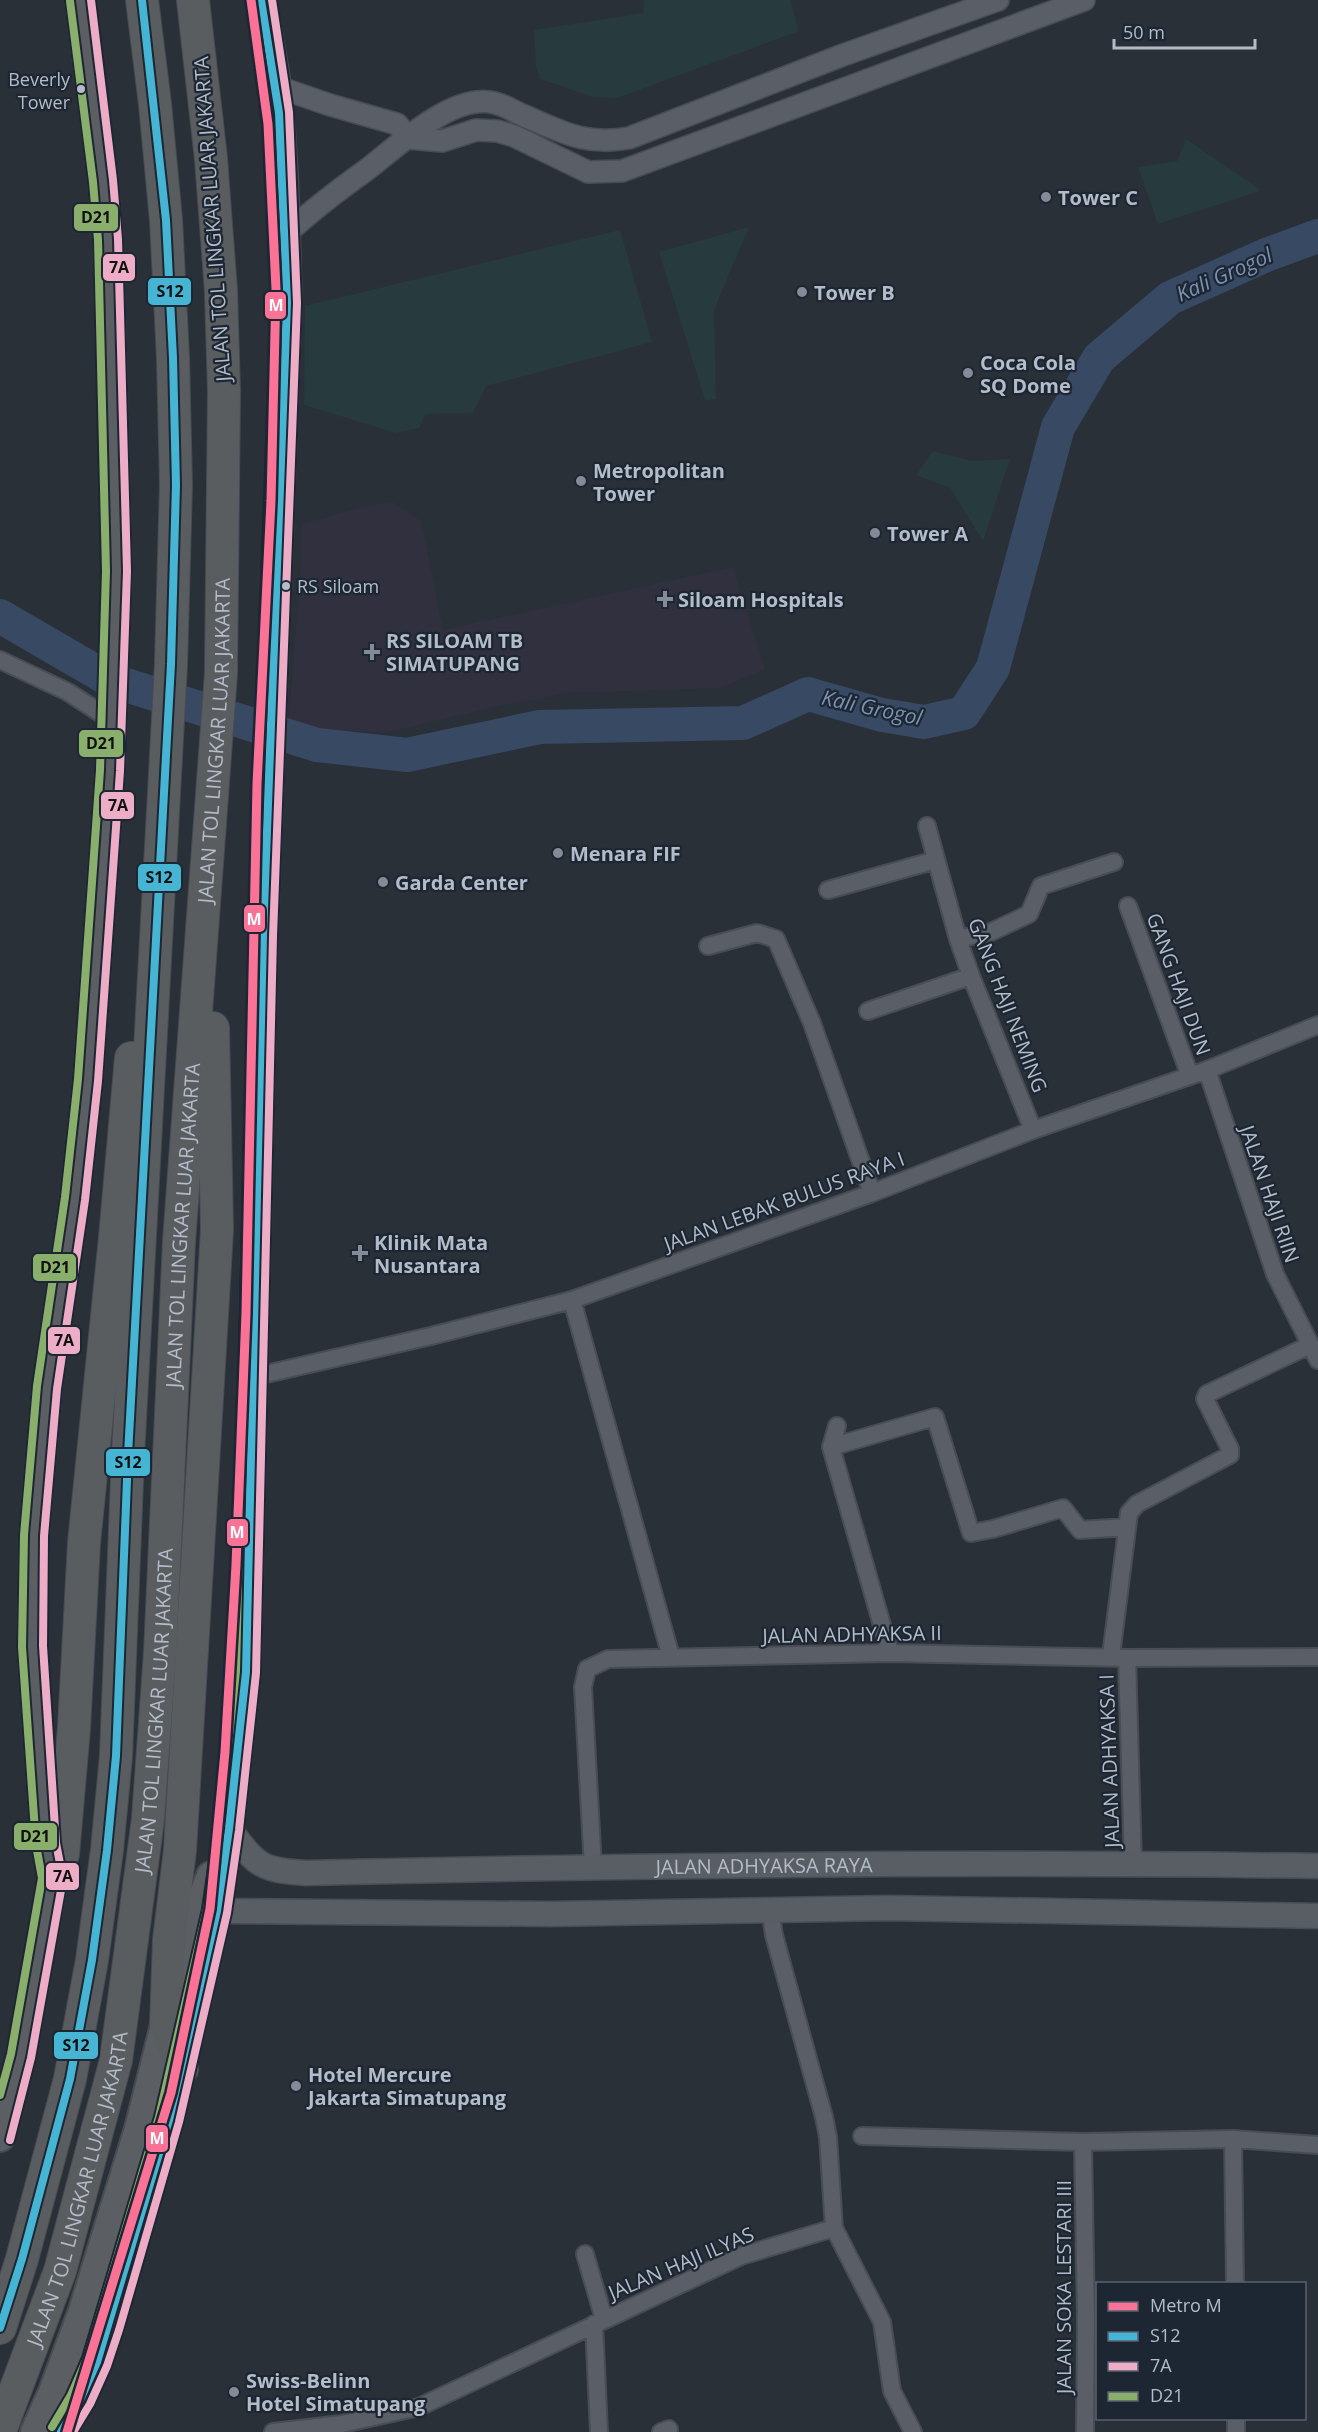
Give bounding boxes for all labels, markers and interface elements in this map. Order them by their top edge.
scale bar [1114,12,1255,50]
text: 50 m [1123,20,1165,44]
street label: JALAN TOL LINGKAR LUAR JAKARTA [187,55,237,384]
place label: Beverly Tower [8,67,71,114]
marker: Beverly Tower [75,83,87,95]
place label: Tower C [1058,184,1138,211]
marker: Tower C [1039,190,1053,204]
line badge: D21 [73,203,119,232]
text: D21 [81,206,111,228]
water label: Kali Grogol [1172,240,1277,308]
line badge: 7A [102,253,136,282]
text: 7A [109,256,130,278]
line badge: S12 [147,277,192,306]
place label: Tower B [814,279,895,306]
text: S12 [156,280,184,302]
marker: Tower B [795,285,809,299]
line badge: M [264,291,287,320]
text: M [268,294,284,316]
place label: Coca Cola SQ Dome [980,349,1076,399]
marker: Coca Cola SQ Dome [961,366,975,380]
place label: Metropolitan Tower [593,457,725,507]
marker: Metropolitan Tower [574,474,588,488]
place label: Tower A [887,520,968,547]
marker: Tower A [868,526,882,540]
place label: RS Siloam [297,574,379,598]
street label: JALAN TOL LINGKAR LUAR JAKARTA [190,577,236,906]
marker: RS Siloam [280,580,292,592]
place label: Siloam Hospitals [678,586,844,613]
marker: Siloam Hospitals [656,590,674,608]
place label: RS SILOAM TB SIMATUPANG [386,627,523,677]
marker: RS SILOAM TB SIMATUPANG [363,643,381,661]
water label: Kali Grogol [819,683,926,731]
line badge: D21 [78,729,124,758]
text: D21 [86,732,116,754]
line badge: 7A [100,791,135,820]
text: 7A [108,794,129,816]
place label: Menara FIF [570,840,681,867]
marker: Menara FIF [551,846,565,860]
line badge: S12 [137,863,182,892]
text: S12 [145,866,173,888]
place label: Garda Center [395,869,528,896]
marker: Garda Center [376,875,390,889]
line badge: M [243,904,266,933]
text: M [246,908,262,930]
street label: GANG HAJI DUN [1141,909,1217,1059]
street label: GANG HAJI NEMING [962,914,1054,1096]
street label: JALAN TOL LINGKAR LUAR JAKARTA [159,1061,206,1391]
street label: JALAN HAJI RIIN [1233,1120,1306,1266]
street label: JALAN LEBAK BULUS RAYA I [658,1145,908,1258]
place label: Klinik Mata Nusantara [374,1229,488,1279]
marker: Klinik Mata Nusantara [351,1244,369,1262]
line badge: D21 [32,1253,77,1282]
text: D21 [40,1256,70,1278]
line badge: 7A [47,1326,81,1355]
text: 7A [54,1329,75,1351]
line badge: S12 [105,1448,151,1477]
text: S12 [114,1451,142,1473]
line badge: M [226,1518,249,1547]
text: M [229,1521,245,1543]
street label: JALAN TOL LINGKAR LUAR JAKARTA [127,1547,178,1877]
street label: JALAN ADHYAKSA II [760,1619,942,1649]
street label: JALAN ADHYAKSA I [1092,1674,1126,1850]
line badge: D21 [13,1822,58,1851]
text: D21 [20,1825,50,1847]
street label: JALAN ADHYAKSA RAYA [653,1851,873,1880]
line badge: 7A [45,1862,80,1891]
text: 7A [53,1865,74,1887]
street label: JALAN TOL LINGKAR LUAR JAKARTA [19,2029,133,2351]
line badge: S12 [53,2031,99,2060]
text: S12 [62,2034,90,2056]
place label: Hotel Mercure Jakarta Simatupang [306,2061,507,2111]
marker: Hotel Mercure Jakarta Simatupang [289,2079,303,2093]
line badge: M [145,2124,169,2153]
text: M [149,2127,165,2149]
street label: JALAN SOKA LESTARI III [1050,2180,1077,2396]
street label: JALAN HAJI ILYAS [602,2220,758,2307]
legend [1096,2282,1306,2420]
text: Metro M [1150,2293,1222,2317]
text: S12 [1150,2323,1180,2347]
text: 7A [1150,2353,1172,2377]
place label: Swiss-Belinn Hotel Simatupang [246,2367,426,2417]
text: D21 [1150,2383,1184,2407]
marker: Swiss-Belinn Hotel Simatupang [227,2385,241,2399]

